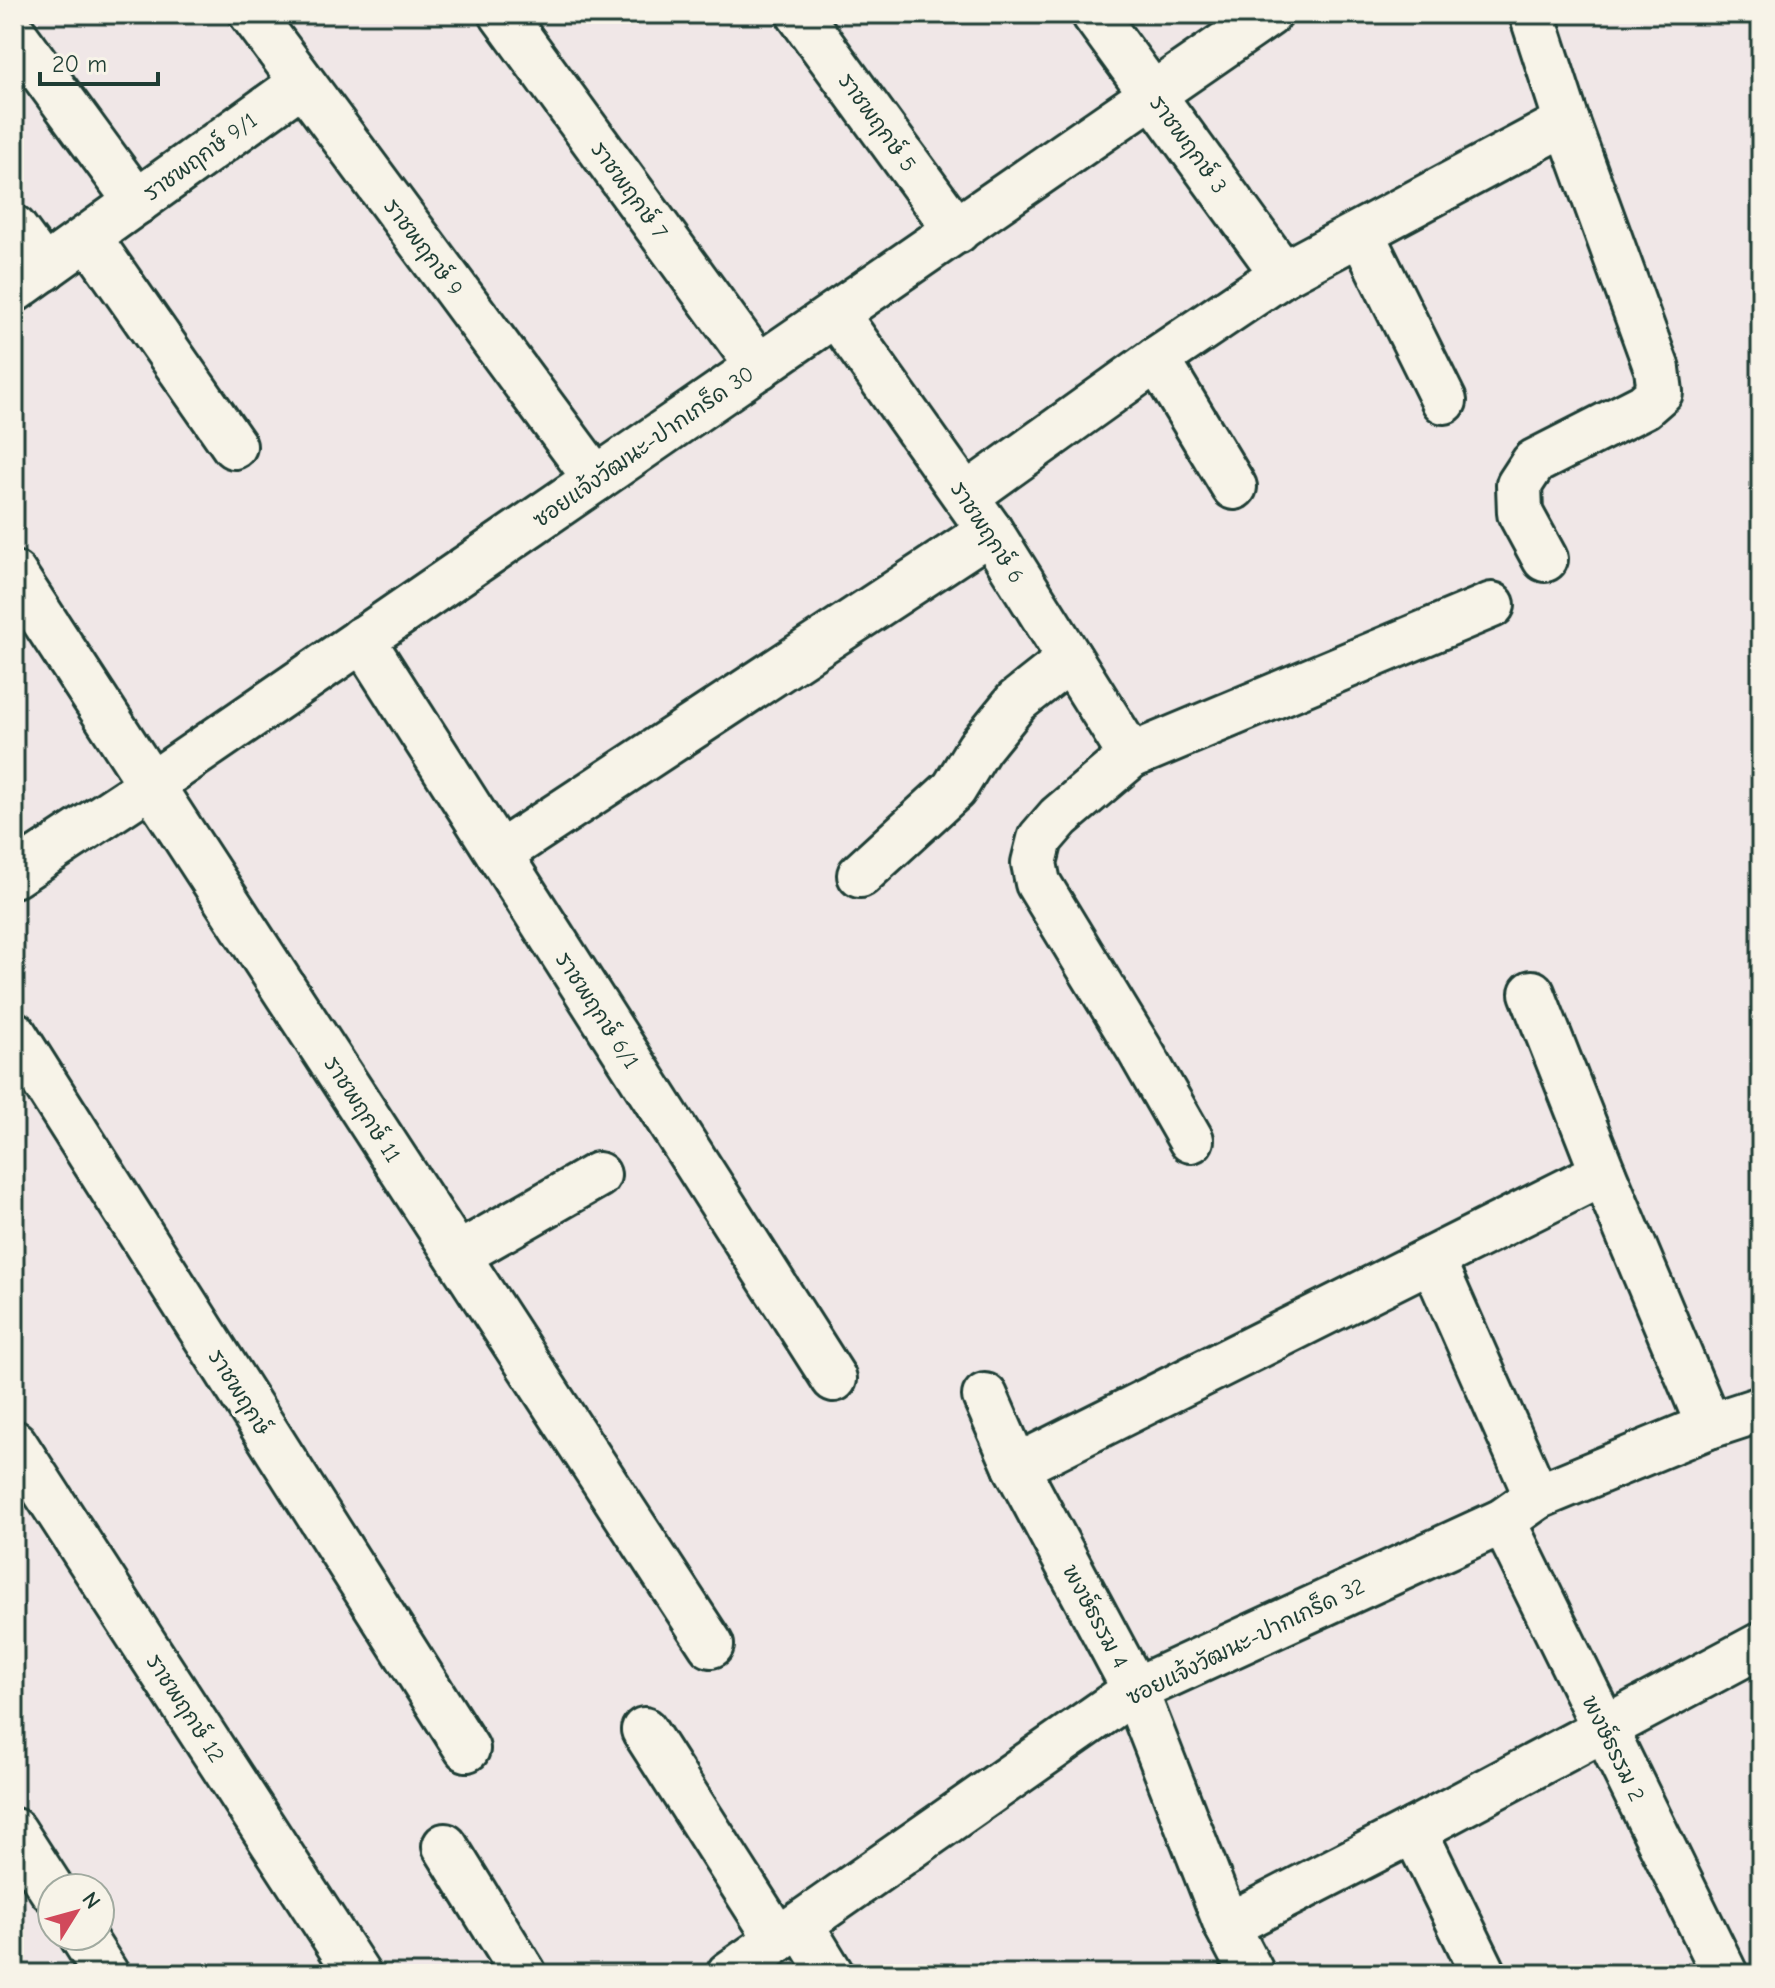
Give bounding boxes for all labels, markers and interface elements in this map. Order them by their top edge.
scale bar [40,36,158,86]
text: 20 m [52,50,107,78]
street label: ราชพฤกษ์ 5 [832,67,923,177]
street label: ราชพฤกษ์ 3 [1143,90,1234,199]
street label: ราชพฤกษ์ 9/1 [138,106,263,207]
street label: ราชพฤกษ์ 7 [584,136,675,245]
street label: ราชพฤกษ์ 9 [377,193,470,302]
street label: ซอยแจ้งวัฒนะ-ปากเกร็ด 30 [527,359,759,533]
street label: ราชพฤกษ์ 6 [944,476,1031,588]
street label: ราชพฤกษ์ 6/1 [549,946,646,1074]
street label: ราชพฤกษ์ 11 [318,1051,408,1168]
street label: ราชพฤกษ์ [202,1344,277,1441]
street label: พงษ์ธรรม 4 [1057,1559,1135,1673]
street label: ซอยแจ้งวัฒนะ-ปากเกร็ด 32 [1121,1571,1369,1711]
street label: ราชพฤกษ์ 12 [140,1649,231,1768]
street label: พงษ์ธรรม 2 [1576,1690,1652,1806]
north arrow [36,1872,116,1952]
text: N [76,1887,106,1914]

